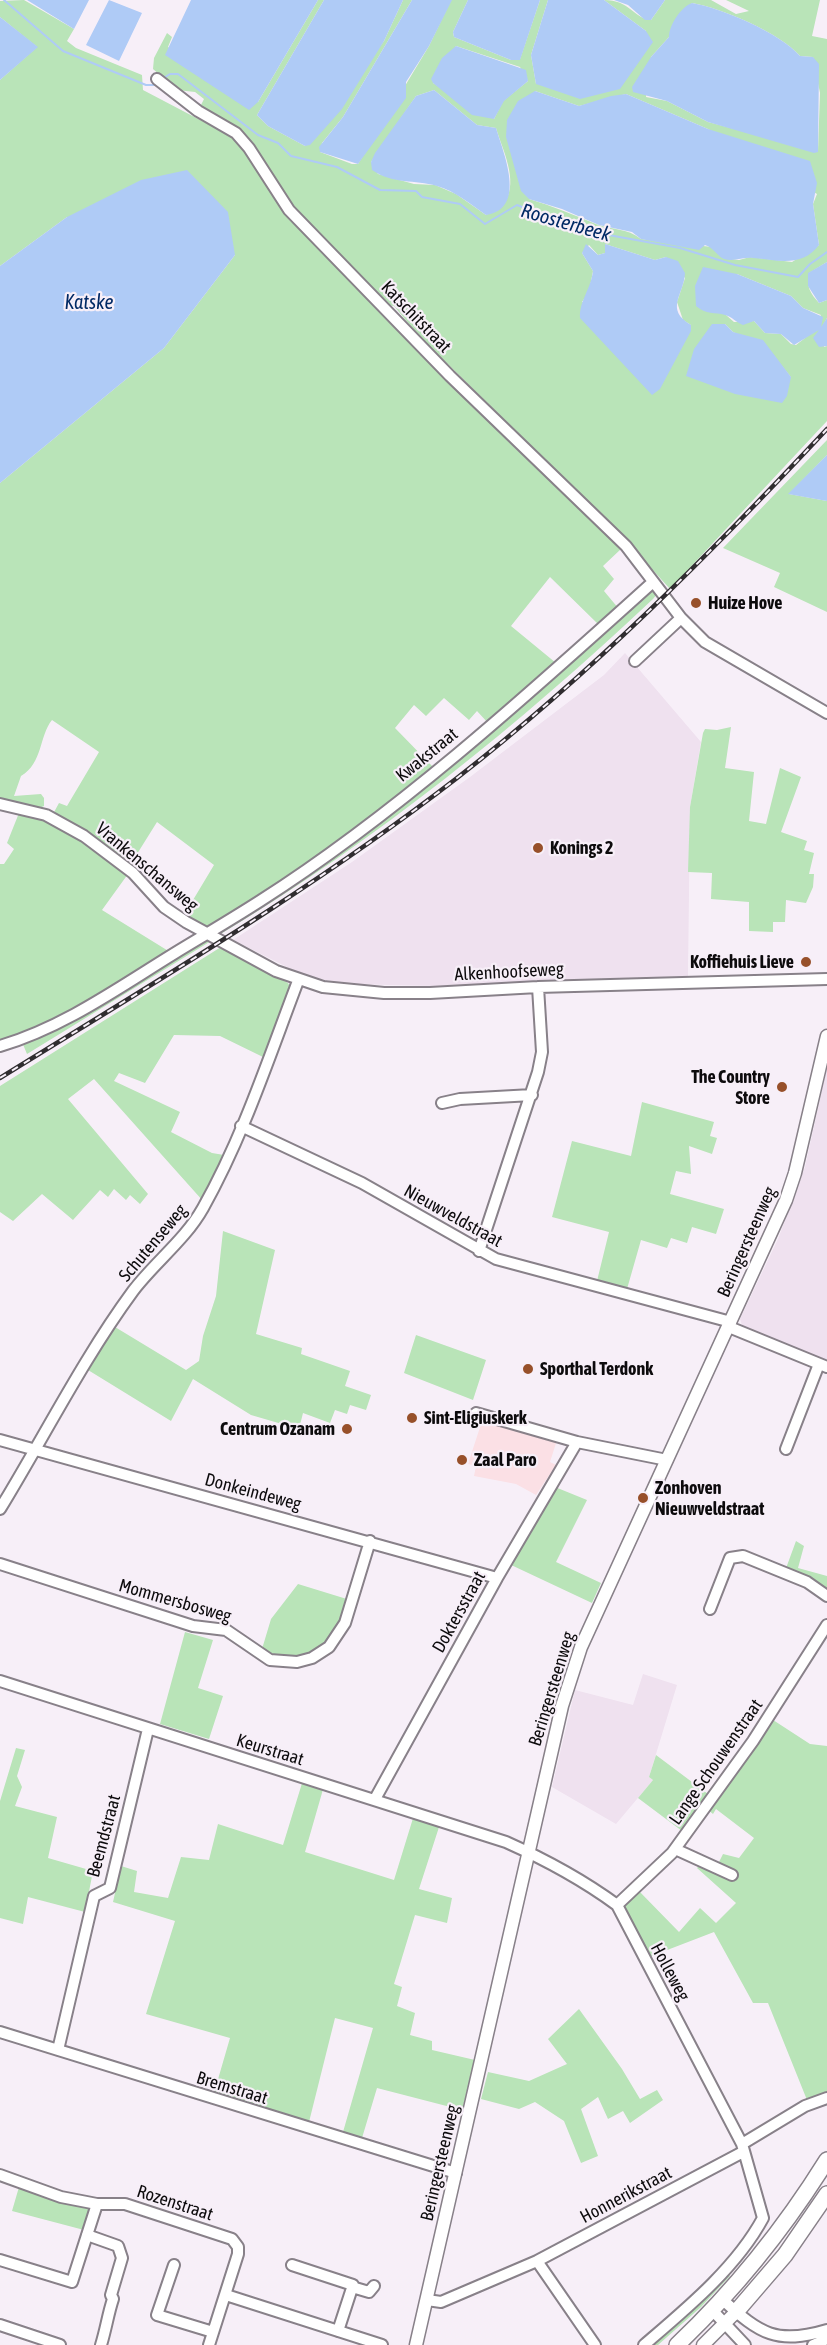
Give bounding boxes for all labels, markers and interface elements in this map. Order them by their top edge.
water label: Roosterbeek [518,199,614,247]
street label: Katschitstraat [376,277,456,357]
water label: Katske [65,291,113,315]
place label: Huize Hove [708,592,782,614]
marker: Huize Hove [689,596,703,610]
street label: Kwakstraat [392,723,462,787]
street label: Vrankenschansweg [91,818,203,916]
place label: Konings 2 [550,837,614,859]
marker: Konings 2 [531,841,545,855]
place label: Koffiehuis Lieve [690,951,794,973]
marker: Koffiehuis Lieve [799,955,813,969]
street label: Alkenhoofseweg [454,958,564,986]
place label: The Country Store [691,1066,770,1108]
marker: The Country Store [775,1080,789,1094]
street label: Nieuwveldstraat [400,1180,506,1252]
street label: Beringersteenweg [713,1183,781,1301]
street label: Schutenseweg [114,1200,192,1286]
place label: Sporthal Terdonk [540,1358,653,1380]
marker: Sporthal Terdonk [521,1362,535,1376]
place label: Sint-Eligiuskerk [424,1407,527,1429]
marker: Sint-Eligiuskerk [405,1411,419,1425]
place label: Centrum Ozanam [220,1418,335,1440]
marker: Centrum Ozanam [340,1422,354,1436]
place label: Zaal Paro [474,1449,537,1471]
marker: Zaal Paro [455,1453,469,1467]
street label: Donkeindeweg [202,1469,304,1515]
place label: Zonhoven Nieuwveldstraat [655,1477,764,1520]
marker: Zonhoven Nieuwveldstraat [636,1491,650,1505]
street label: Doktersstraat [428,1568,490,1656]
street label: Mommersbosweg [116,1575,234,1627]
street label: Beringersteenweg [524,1629,580,1749]
street label: Lange Schouwenstraat [665,1695,767,1829]
street label: Keurstraat [234,1730,306,1770]
street label: Beemdstraat [83,1792,125,1880]
street label: Holleweg [646,1939,694,2005]
street label: Bremstraat [194,2067,270,2109]
street label: Beringersteenweg [416,2103,464,2223]
street label: Honnerikstraat [577,2162,675,2228]
street label: Rozenstraat [134,2181,216,2225]

